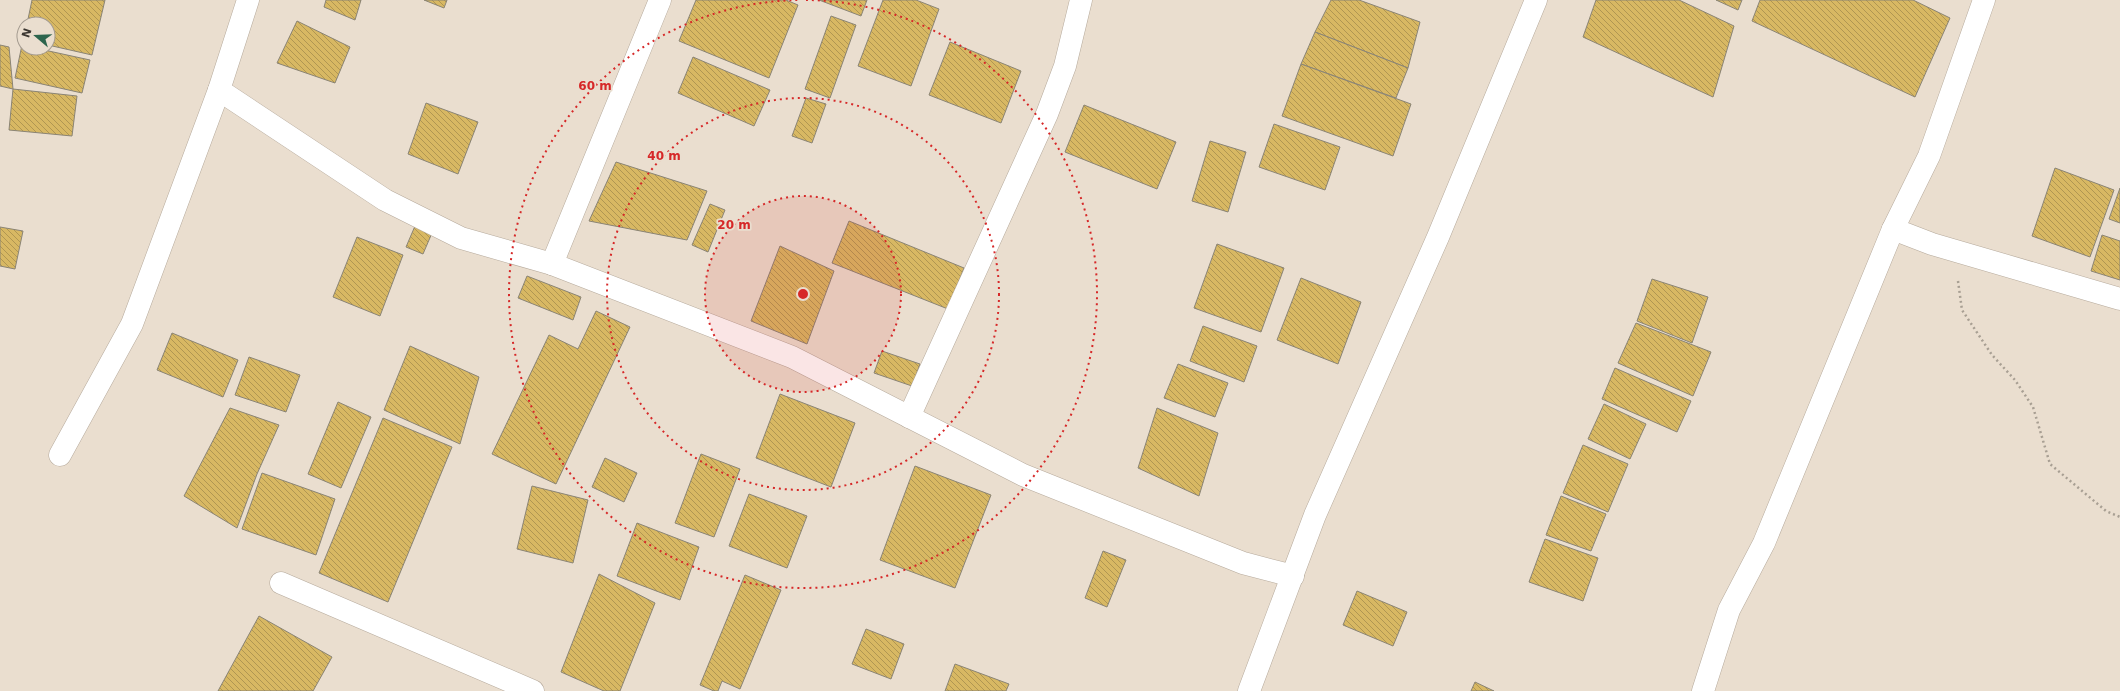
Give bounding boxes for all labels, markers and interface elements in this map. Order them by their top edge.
north arrow [16,16,56,56]
text: N [19,26,35,39]
text: 60 m [578,79,612,93]
text: 40 m [647,149,681,163]
text: 20 m [717,218,751,232]
centre of rings [796,287,810,301]

